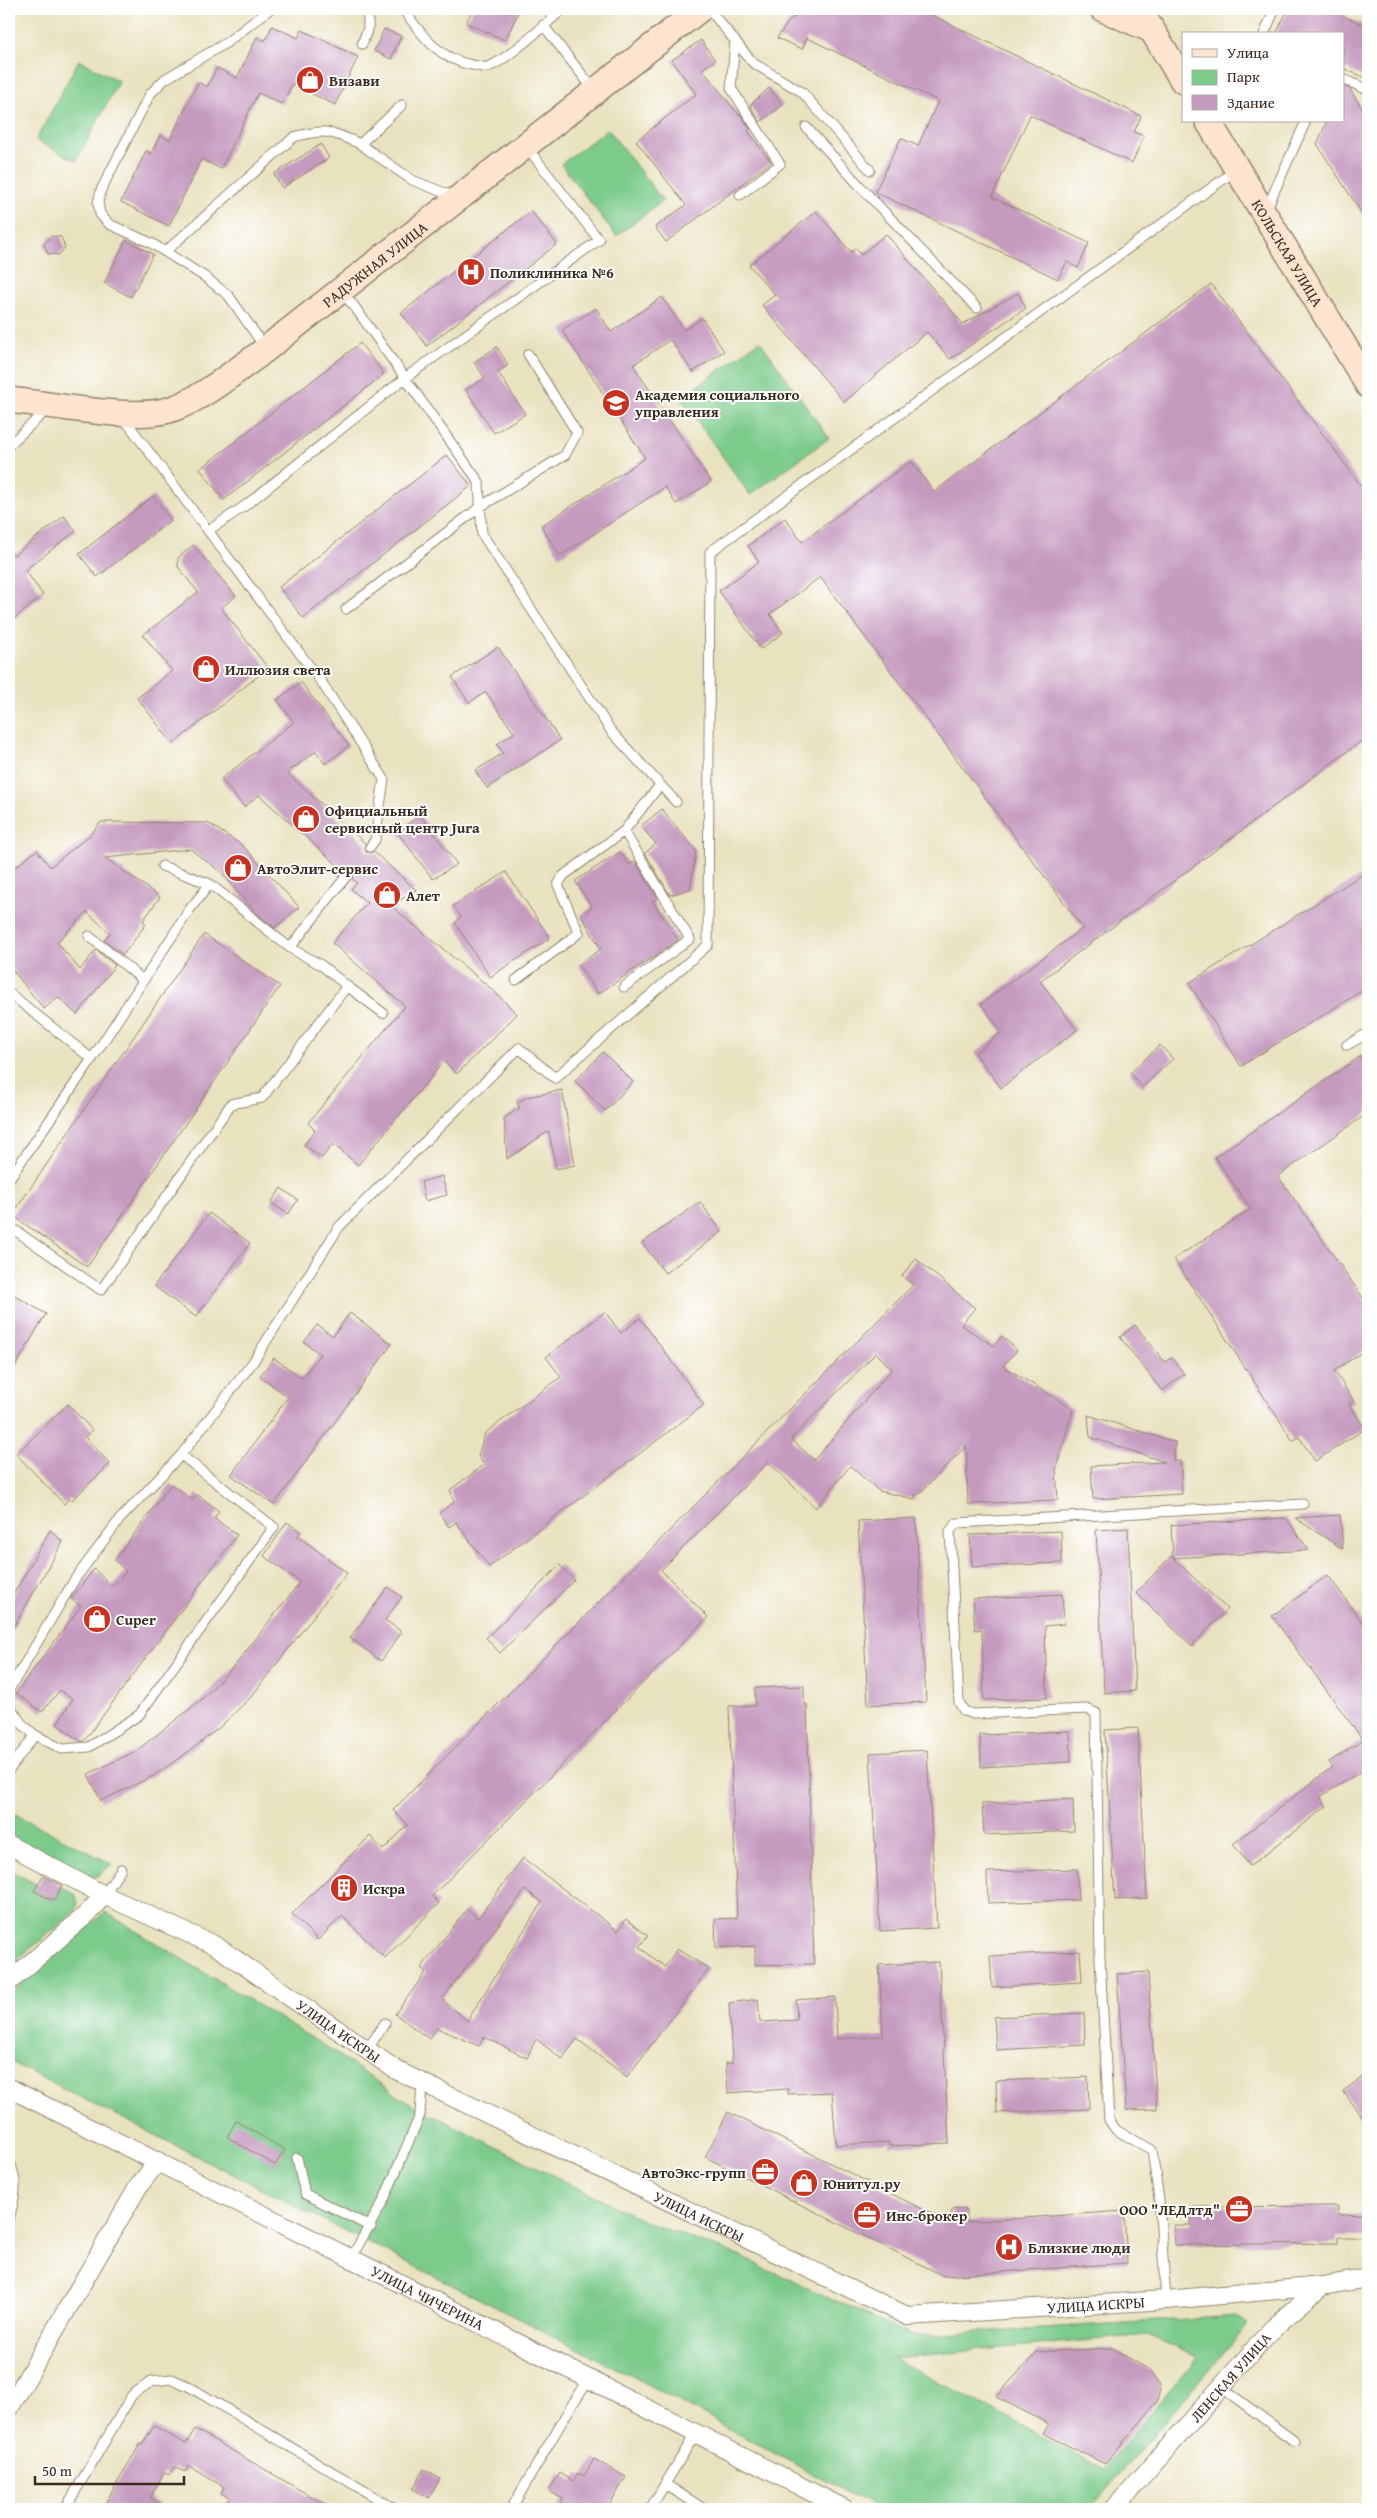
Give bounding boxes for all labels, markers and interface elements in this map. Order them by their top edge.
legend [1182,32,1344,122]
text: Улица [1227,42,1270,63]
shop icon: Визави [295,65,325,95]
text: Парк [1227,66,1260,87]
place label: Визави [329,70,380,91]
text: Здание [1227,92,1275,113]
street label: КОЛЬСКАЯ УЛИЦА [1247,195,1329,310]
street label: РАДУЖНАЯ УЛИЦА [318,216,431,312]
hospital icon: Поликлиника №6 [456,257,486,287]
place label: Поликлиника №6 [490,262,614,283]
place label: Академия социального управления [634,384,799,422]
school or university icon: Академия социального управления [601,388,631,418]
shop icon: Иллюзия света [191,654,221,684]
place label: Иллюзия света [225,659,331,680]
place label: Официальный сервисный центр Jura [325,800,480,838]
shop icon: Официальный сервисный центр Jura [291,804,321,834]
shop icon: АвтоЭлит-сервис [223,853,253,883]
place label: АвтоЭлит-сервис [257,858,378,879]
shop icon: Алет [372,880,402,910]
place label: Алет [406,885,441,906]
shop icon: Cuper [82,1604,112,1634]
place label: Cuper [116,1609,156,1630]
building icon: Искра [329,1873,359,1903]
place label: Искра [363,1878,406,1899]
street label: УЛИЦА ИСКРЫ [292,1994,385,2067]
office icon: АвтоЭкс-групп [750,2157,780,2187]
place label: АвтоЭкс-групп [641,2162,746,2183]
shop icon: Юнитул.ру [789,2168,819,2198]
place label: Юнитул.ру [823,2173,901,2194]
street label: УЛИЦА ИСКРЫ [650,2185,748,2247]
office icon: ООО "ЛЕДлтд" [1224,2194,1254,2224]
place label: ООО "ЛЕДлтд" [1119,2199,1220,2220]
office icon: Инс-брокер [852,2200,882,2230]
place label: Инс-брокер [886,2205,968,2226]
hospital icon: Близкие люди [994,2232,1024,2262]
place label: Близкие люди [1028,2237,1131,2258]
street label: УЛИЦА ЧИЧЕРИНА [367,2260,488,2335]
street label: УЛИЦА ИСКРЫ [1046,2291,1146,2318]
street label: ЛЕНСКАЯ УЛИЦА [1185,2327,1275,2426]
scale bar [35,2453,184,2485]
text: 50 m [42,2460,73,2481]

